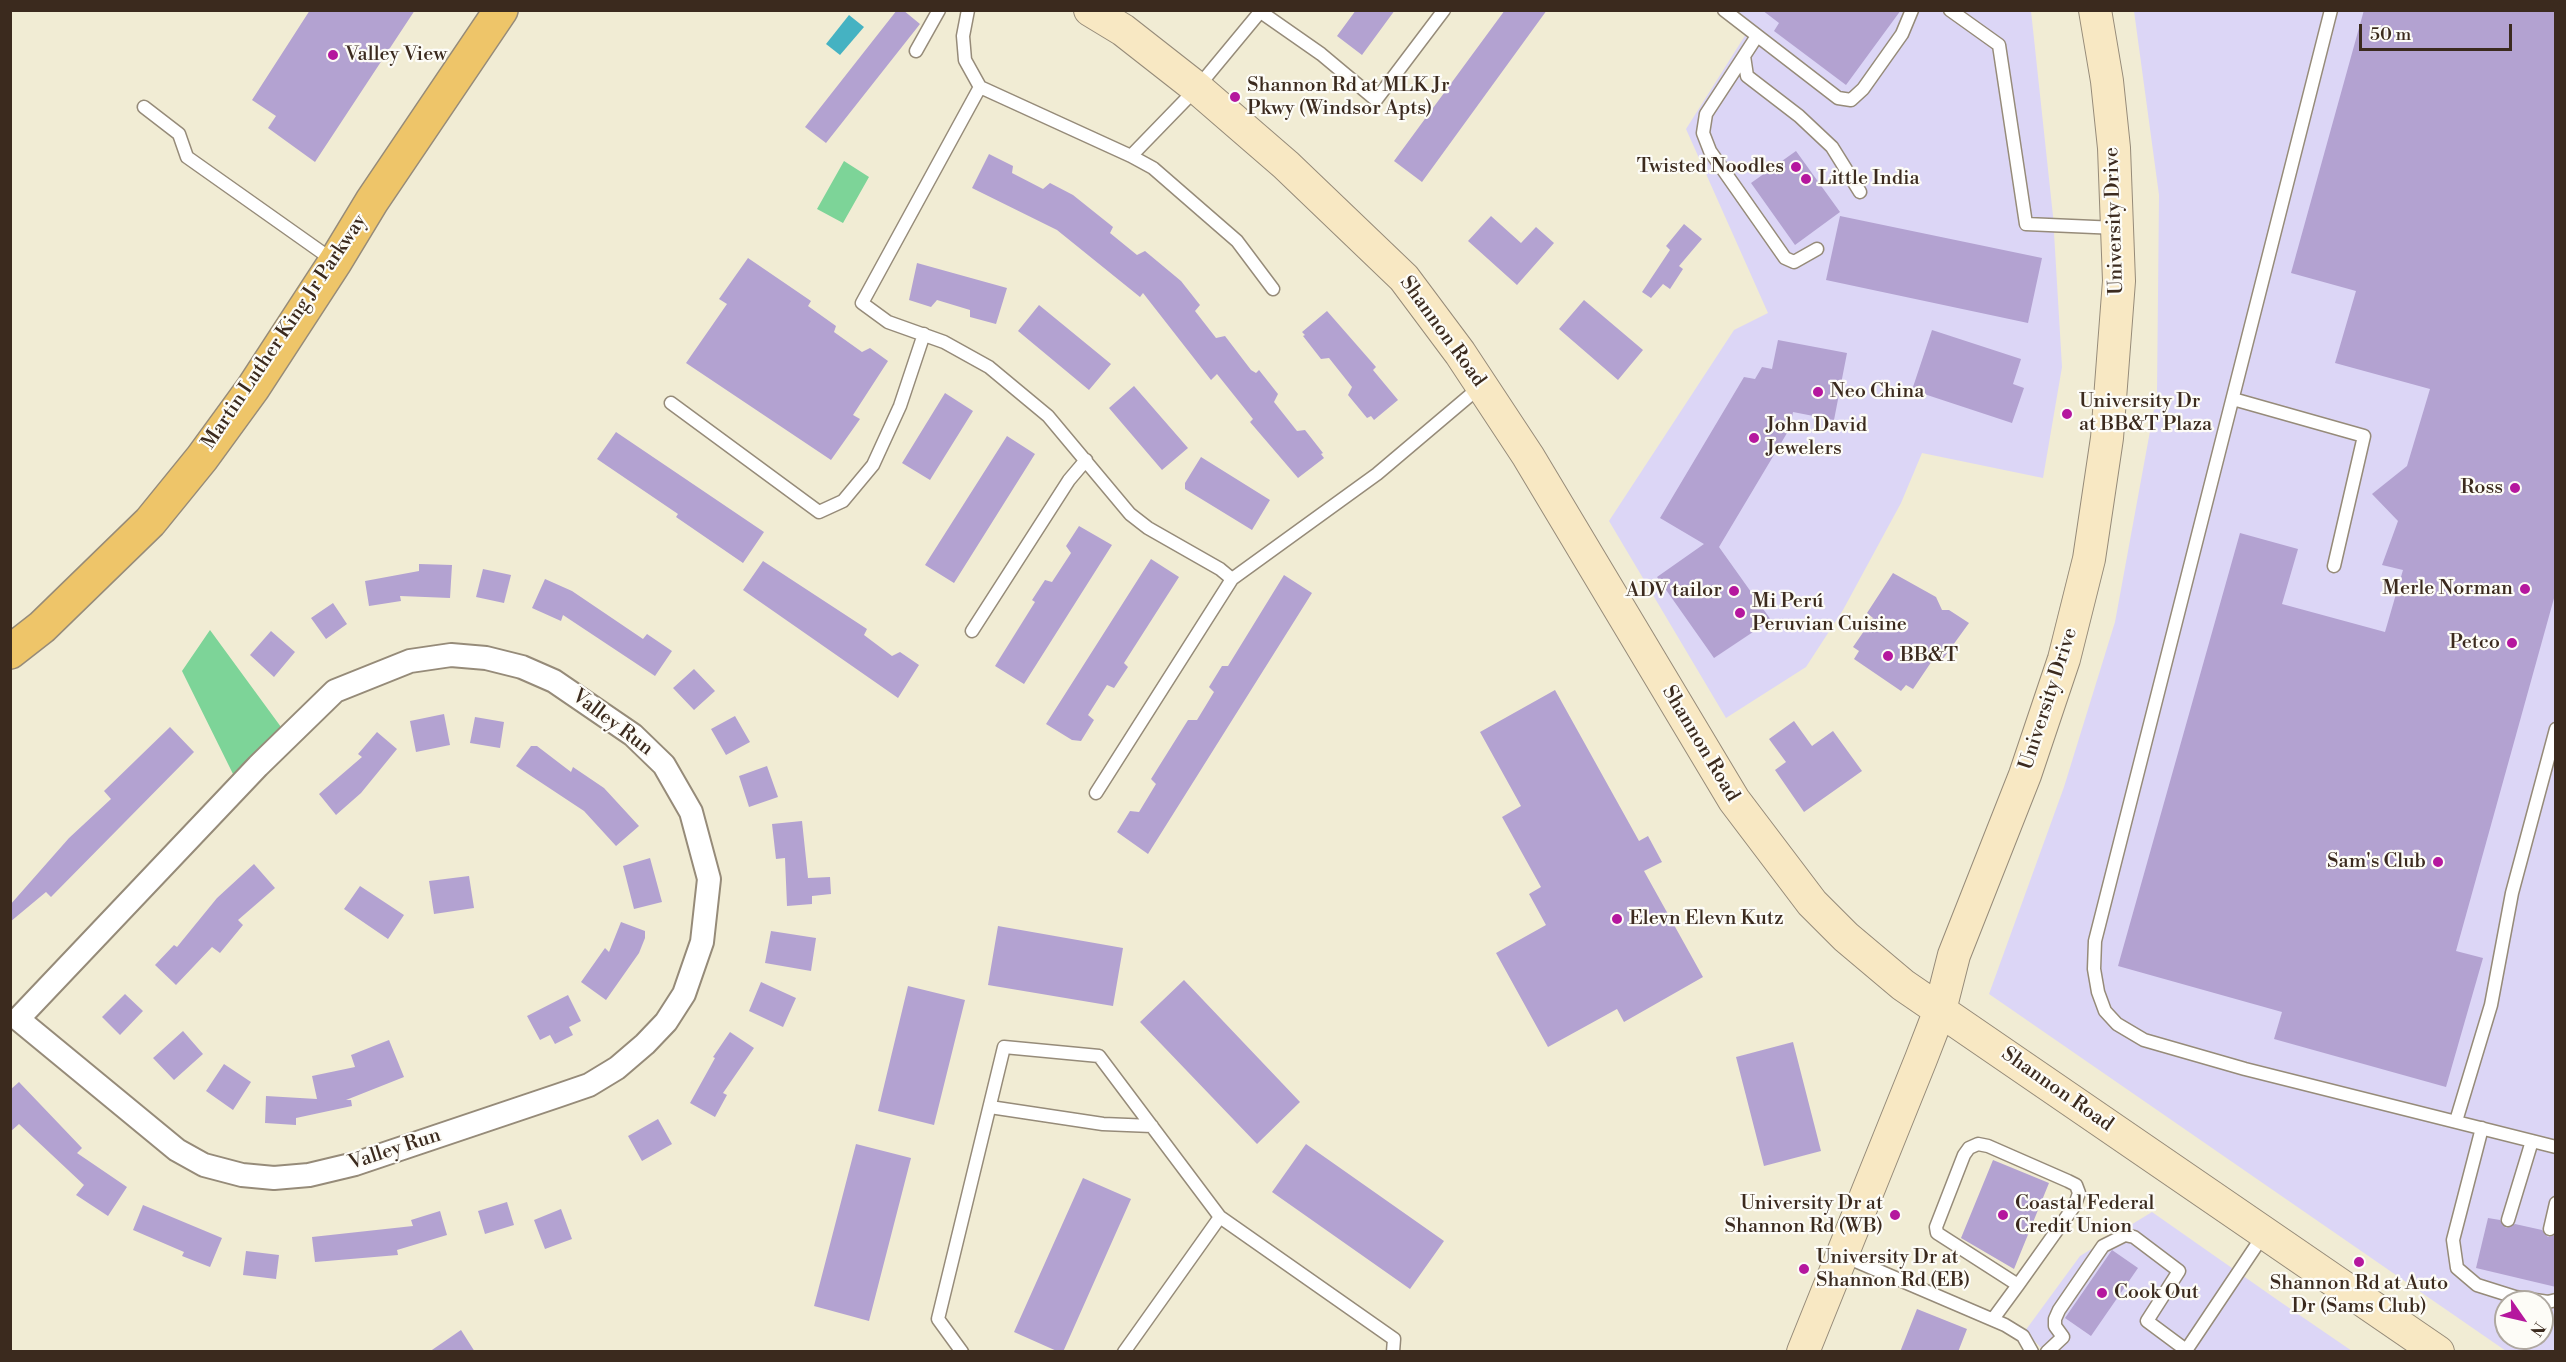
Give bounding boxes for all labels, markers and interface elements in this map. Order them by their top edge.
scale bar [2362,12,2515,50]
text: 50 m [2370,23,2411,46]
place label: Valley View [345,43,447,67]
marker: Valley View [326,48,340,62]
place label: Shannon Rd at MLK Jr Pkwy (Windsor Apts) [1247,74,1450,121]
marker: Shannon Rd at MLK Jr Pkwy (Windsor Apts) [1228,90,1242,104]
street label: University Drive [2100,147,2130,295]
place label: Twisted Noodles [1637,155,1784,179]
marker: Twisted Noodles [1789,160,1803,174]
place label: Little India [1818,167,1920,191]
marker: Little India [1799,172,1813,186]
street label: Martin Luther King Jr Parkway [197,210,373,454]
street label: Shannon Road [1394,272,1490,392]
place label: Neo China [1830,380,1924,404]
marker: Neo China [1811,385,1825,399]
place label: University Dr at BB&T Plaza [2079,390,2212,437]
marker: University Dr at BB&T Plaza [2060,407,2074,421]
place label: John David Jewelers [1766,414,1867,461]
marker: John David Jewelers [1747,431,1761,445]
place label: Ross [2461,476,2503,500]
marker: Ross [2508,481,2522,495]
place label: Merle Norman [2382,577,2513,601]
place label: ADV tailor [1626,579,1722,603]
marker: Merle Norman [2518,582,2532,596]
marker: ADV tailor [1727,584,1741,598]
place label: Mi Perú Peruvian Cuisine [1752,590,1907,637]
marker: Mi Perú Peruvian Cuisine [1733,606,1747,620]
street label: University Drive [2015,625,2083,773]
place label: Petco [2449,631,2500,655]
marker: Petco [2505,636,2519,650]
place label: BB&T [1900,644,1958,668]
marker: BB&T [1881,649,1895,663]
street label: Shannon Road [1656,682,1744,806]
street label: Valley Run [567,685,657,761]
place label: Sam's Club [2327,850,2426,874]
marker: Sam's Club [2431,855,2445,869]
place label: Elevn Elevn Kutz [1629,907,1783,931]
marker: Elevn Elevn Kutz [1610,912,1624,926]
street label: Shannon Road [1996,1043,2118,1137]
street label: Valley Run [346,1124,444,1176]
place label: University Dr at Shannon Rd (WB) [1725,1192,1883,1239]
place label: Coastal Federal Credit Union [2015,1192,2155,1239]
marker: University Dr at Shannon Rd (WB) [1888,1208,1902,1222]
marker: Coastal Federal Credit Union [1996,1208,2010,1222]
place label: University Dr at Shannon Rd (EB) [1816,1246,1970,1293]
marker: Shannon Rd at Auto Dr (Sams Club) [2352,1255,2366,1269]
marker: University Dr at Shannon Rd (EB) [1797,1262,1811,1276]
place label: Shannon Rd at Auto Dr (Sams Club) [2270,1272,2448,1319]
place label: Cook Out [2114,1281,2199,1305]
marker: Cook Out [2095,1286,2109,1300]
north arrow [2494,1290,2554,1350]
text: N [2525,1318,2549,1340]

